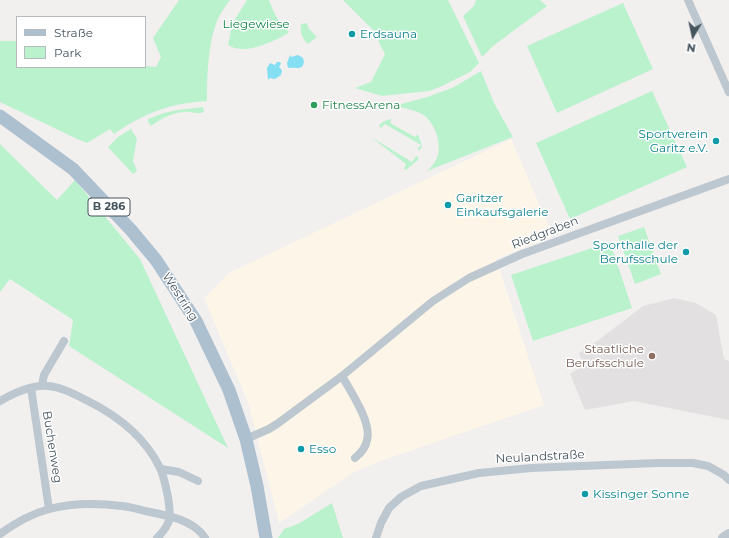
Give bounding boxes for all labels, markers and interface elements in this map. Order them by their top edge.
legend [16,16,146,68]
north arrow [673,16,713,56]
park label: Liegewiese [222,17,290,31]
text: Straße [54,25,93,40]
place label: Erdsauna [360,27,417,41]
marker: Erdsauna [347,29,357,39]
text: N [686,40,697,55]
text: Park [54,45,81,60]
place label: FitnessArena [322,98,400,112]
marker: FitnessArena [309,100,319,110]
place label: Sportverein Garitz e.V. [638,127,708,155]
marker: Sportverein Garitz e.V. [711,136,721,146]
place label: Garitzer Einkaufsgalerie [456,191,548,219]
road number: B 286 [88,198,130,216]
marker: Garitzer Einkaufsgalerie [443,200,453,210]
street label: Riedgraben [510,214,580,252]
place label: Sporthalle der Berufsschule [593,238,678,266]
marker: Sporthalle der Berufsschule [681,247,691,257]
street label: Westring [159,270,201,324]
place label: Staatliche Berufsschule [566,342,644,370]
marker: Staatliche Berufsschule [647,351,657,361]
street label: Buchenweg [39,410,65,484]
place label: Esso [309,442,336,456]
marker: Esso [296,444,306,454]
street label: Neulandstraße [495,447,585,467]
place label: Kissinger Sonne [593,487,690,501]
marker: Kissinger Sonne [580,489,590,499]

